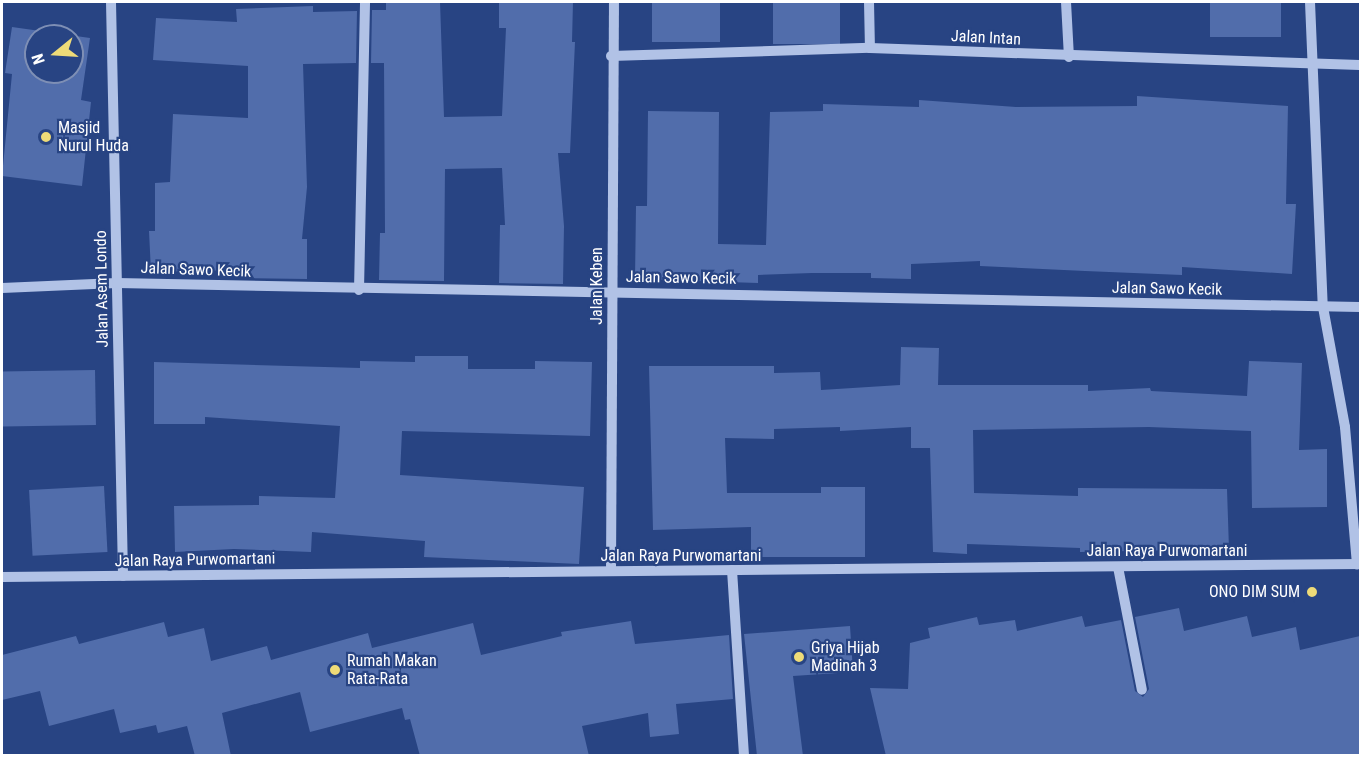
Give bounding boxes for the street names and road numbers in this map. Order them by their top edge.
street label: Jalan Intan [951,27,1021,49]
street label: Jalan Asem Londo [91,230,113,348]
street label: Jalan Keben [587,247,607,325]
street label: Jalan Sawo Kecik [140,258,252,282]
street label: Jalan Sawo Kecik [626,267,736,289]
street label: Jalan Sawo Kecik [1112,278,1222,300]
street label: Jalan Raya Purwomartani [1087,541,1247,561]
street label: Jalan Raya Purwomartani [601,546,761,566]
street label: Jalan Raya Purwomartani [114,549,276,571]

